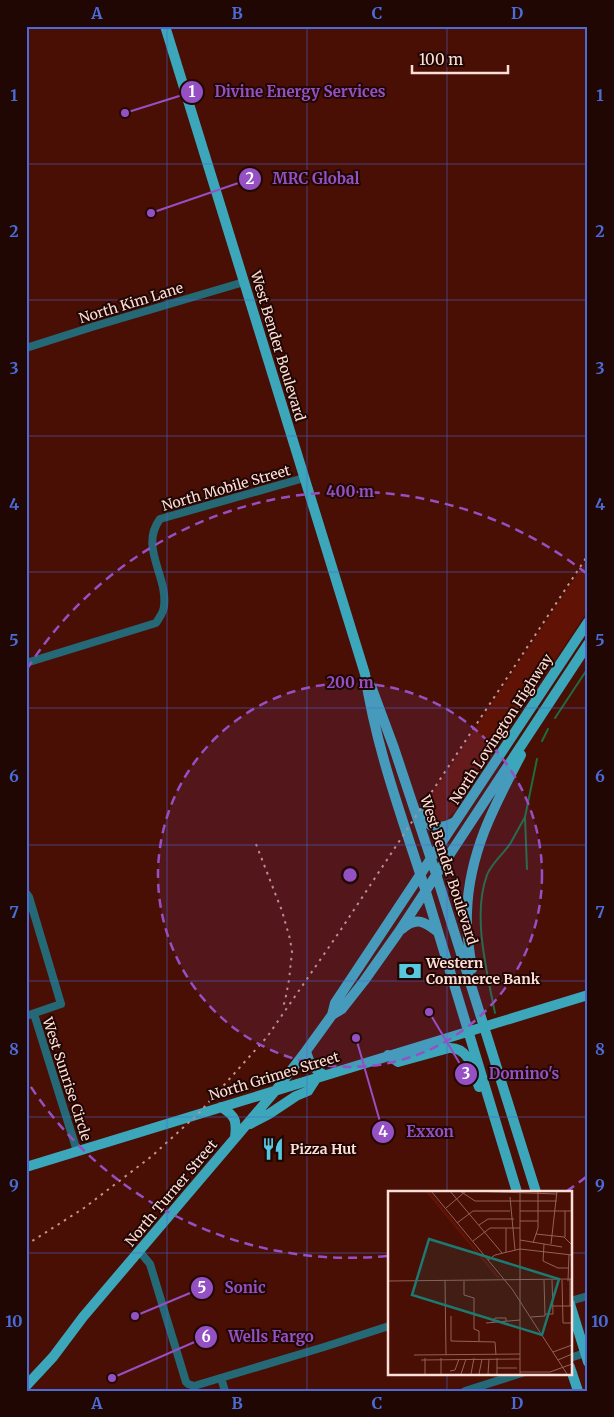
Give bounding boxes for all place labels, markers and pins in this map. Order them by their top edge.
callout: Divine Energy Services [180,77,396,107]
callout: MRC Global [238,164,370,194]
centre of rings [341,866,359,884]
place label: Western Commerce Bank [425,954,541,988]
bank icon: Western Commerce Bank [397,958,423,984]
callout: Domino's [453,1059,569,1089]
callout: Exxon [371,1117,464,1147]
restaurant icon: Pizza Hut [260,1136,286,1162]
place label: Pizza Hut [290,1140,357,1158]
callout: Sonic [190,1273,276,1303]
callout: Wells Fargo [193,1322,324,1352]

